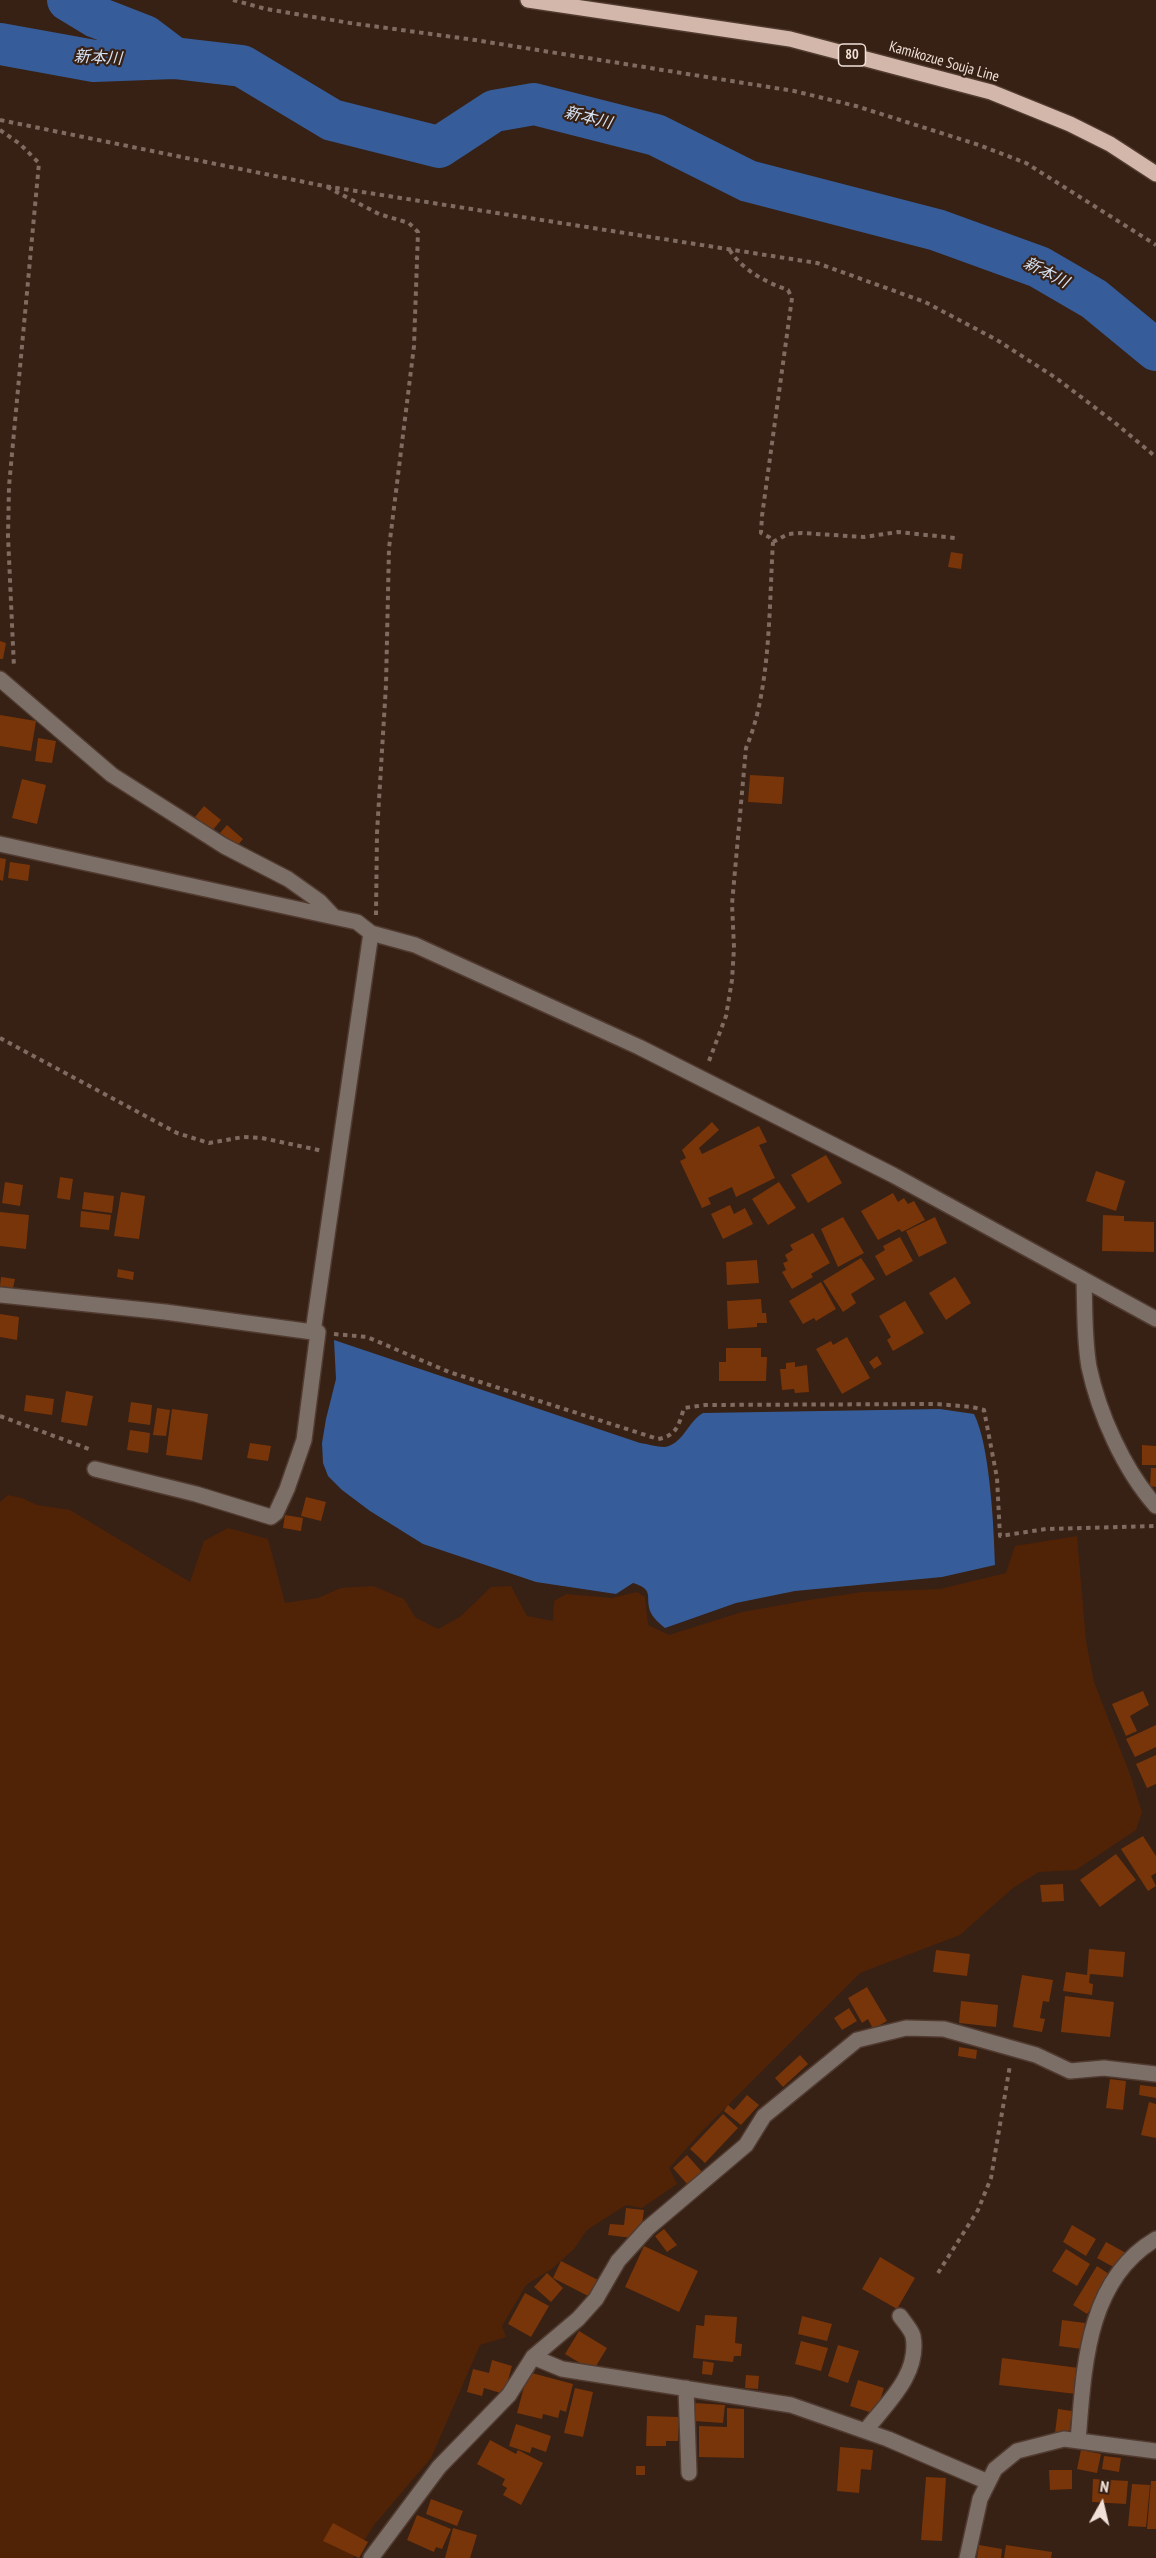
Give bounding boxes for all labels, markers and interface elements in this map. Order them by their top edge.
street label: Kamikozue Souja Line [887,38,1001,86]
road number: 80 [838,44,866,66]
water label: 新本川 [74,47,122,69]
water label: 新本川 [562,103,614,133]
water label: 新本川 [1020,254,1072,292]
north arrow [1072,2474,1132,2534]
text: N [1099,2476,1110,2497]

